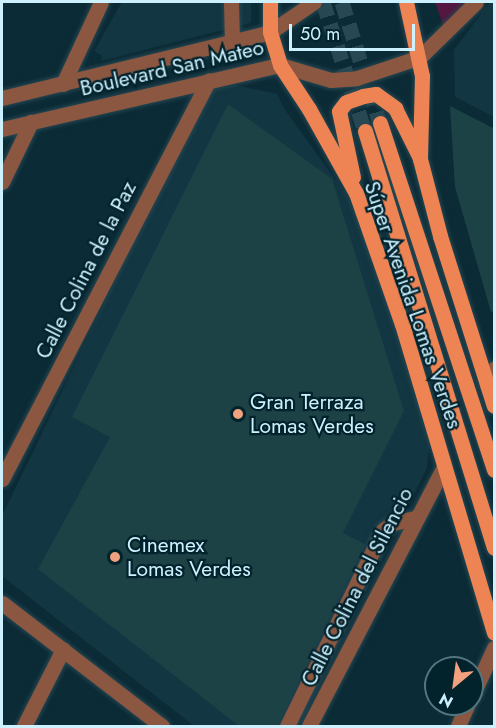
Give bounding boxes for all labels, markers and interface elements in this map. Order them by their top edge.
scale bar [292,12,418,50]
text: 50 m [300,21,340,47]
street label: Boulevard San Mateo [78,35,266,101]
street label: Calle Colina de la Paz [30,177,142,363]
street label: Súper Avenida Lomas Verdes [359,178,467,432]
place label: Gran Terraza Lomas Verdes [250,389,374,439]
marker: Gran Terraza Lomas Verdes [231,407,245,421]
street label: Calle Colina del Silencio [296,484,418,690]
place label: Cinemex Lomas Verdes [127,532,251,582]
marker: Cinemex Lomas Verdes [108,550,122,564]
north arrow [424,656,484,716]
text: N [435,687,457,714]

